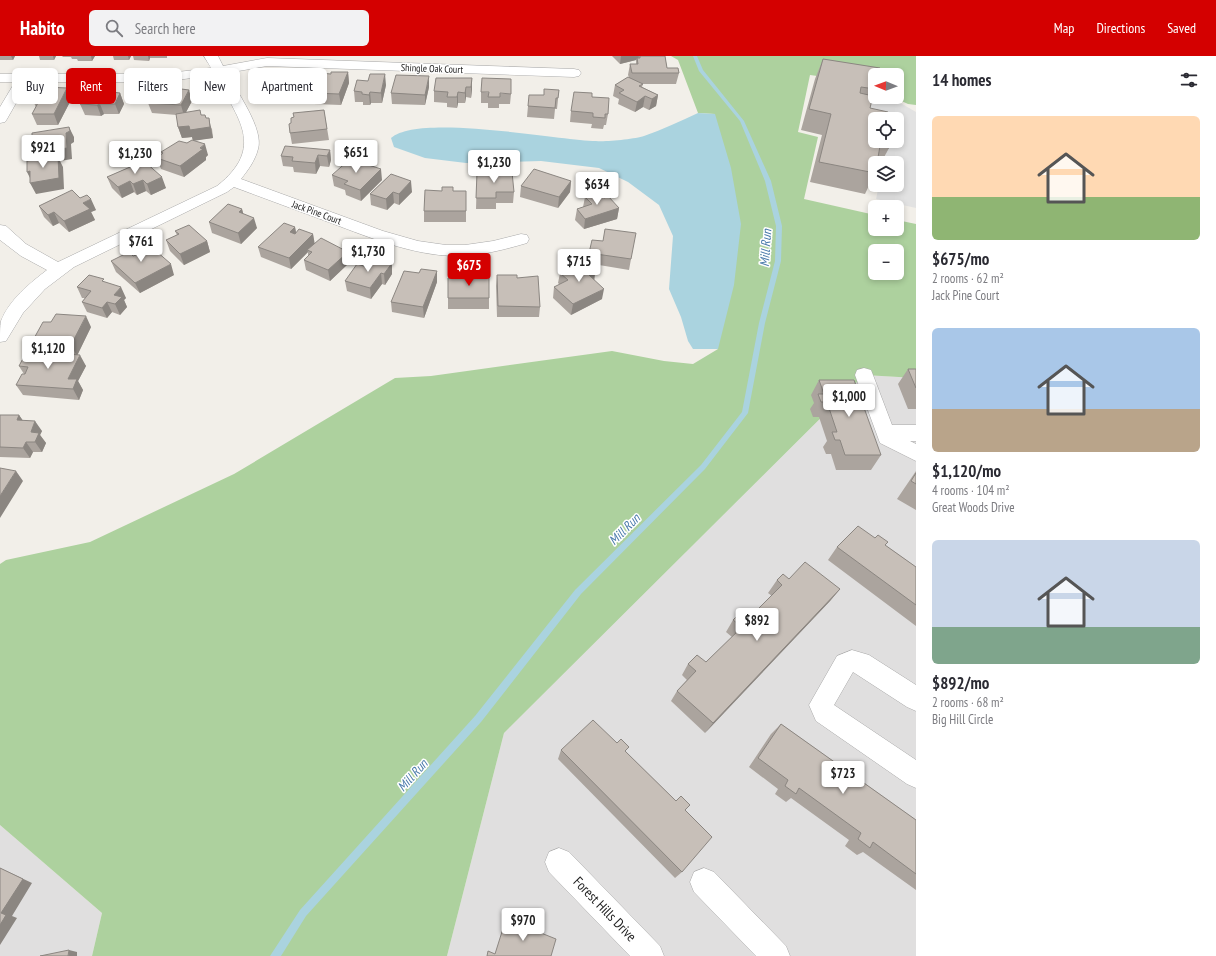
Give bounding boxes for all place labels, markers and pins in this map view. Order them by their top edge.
pin: $921 [19,135,67,169]
pin: $651 [332,140,380,174]
pin: $1,230 [102,141,168,175]
pin: $1,230 [461,150,527,184]
pin: $634 [573,172,621,206]
pin: $761 [117,229,165,263]
pin: $1,730 [335,239,401,273]
pin: $715 [555,249,603,283]
pin: $675 [445,253,493,287]
pin: $1,120 [15,336,81,370]
pin: $1,000 [816,384,882,418]
pin: $892 [733,608,781,642]
pin: $723 [819,761,867,795]
pin: $970 [499,908,547,942]

